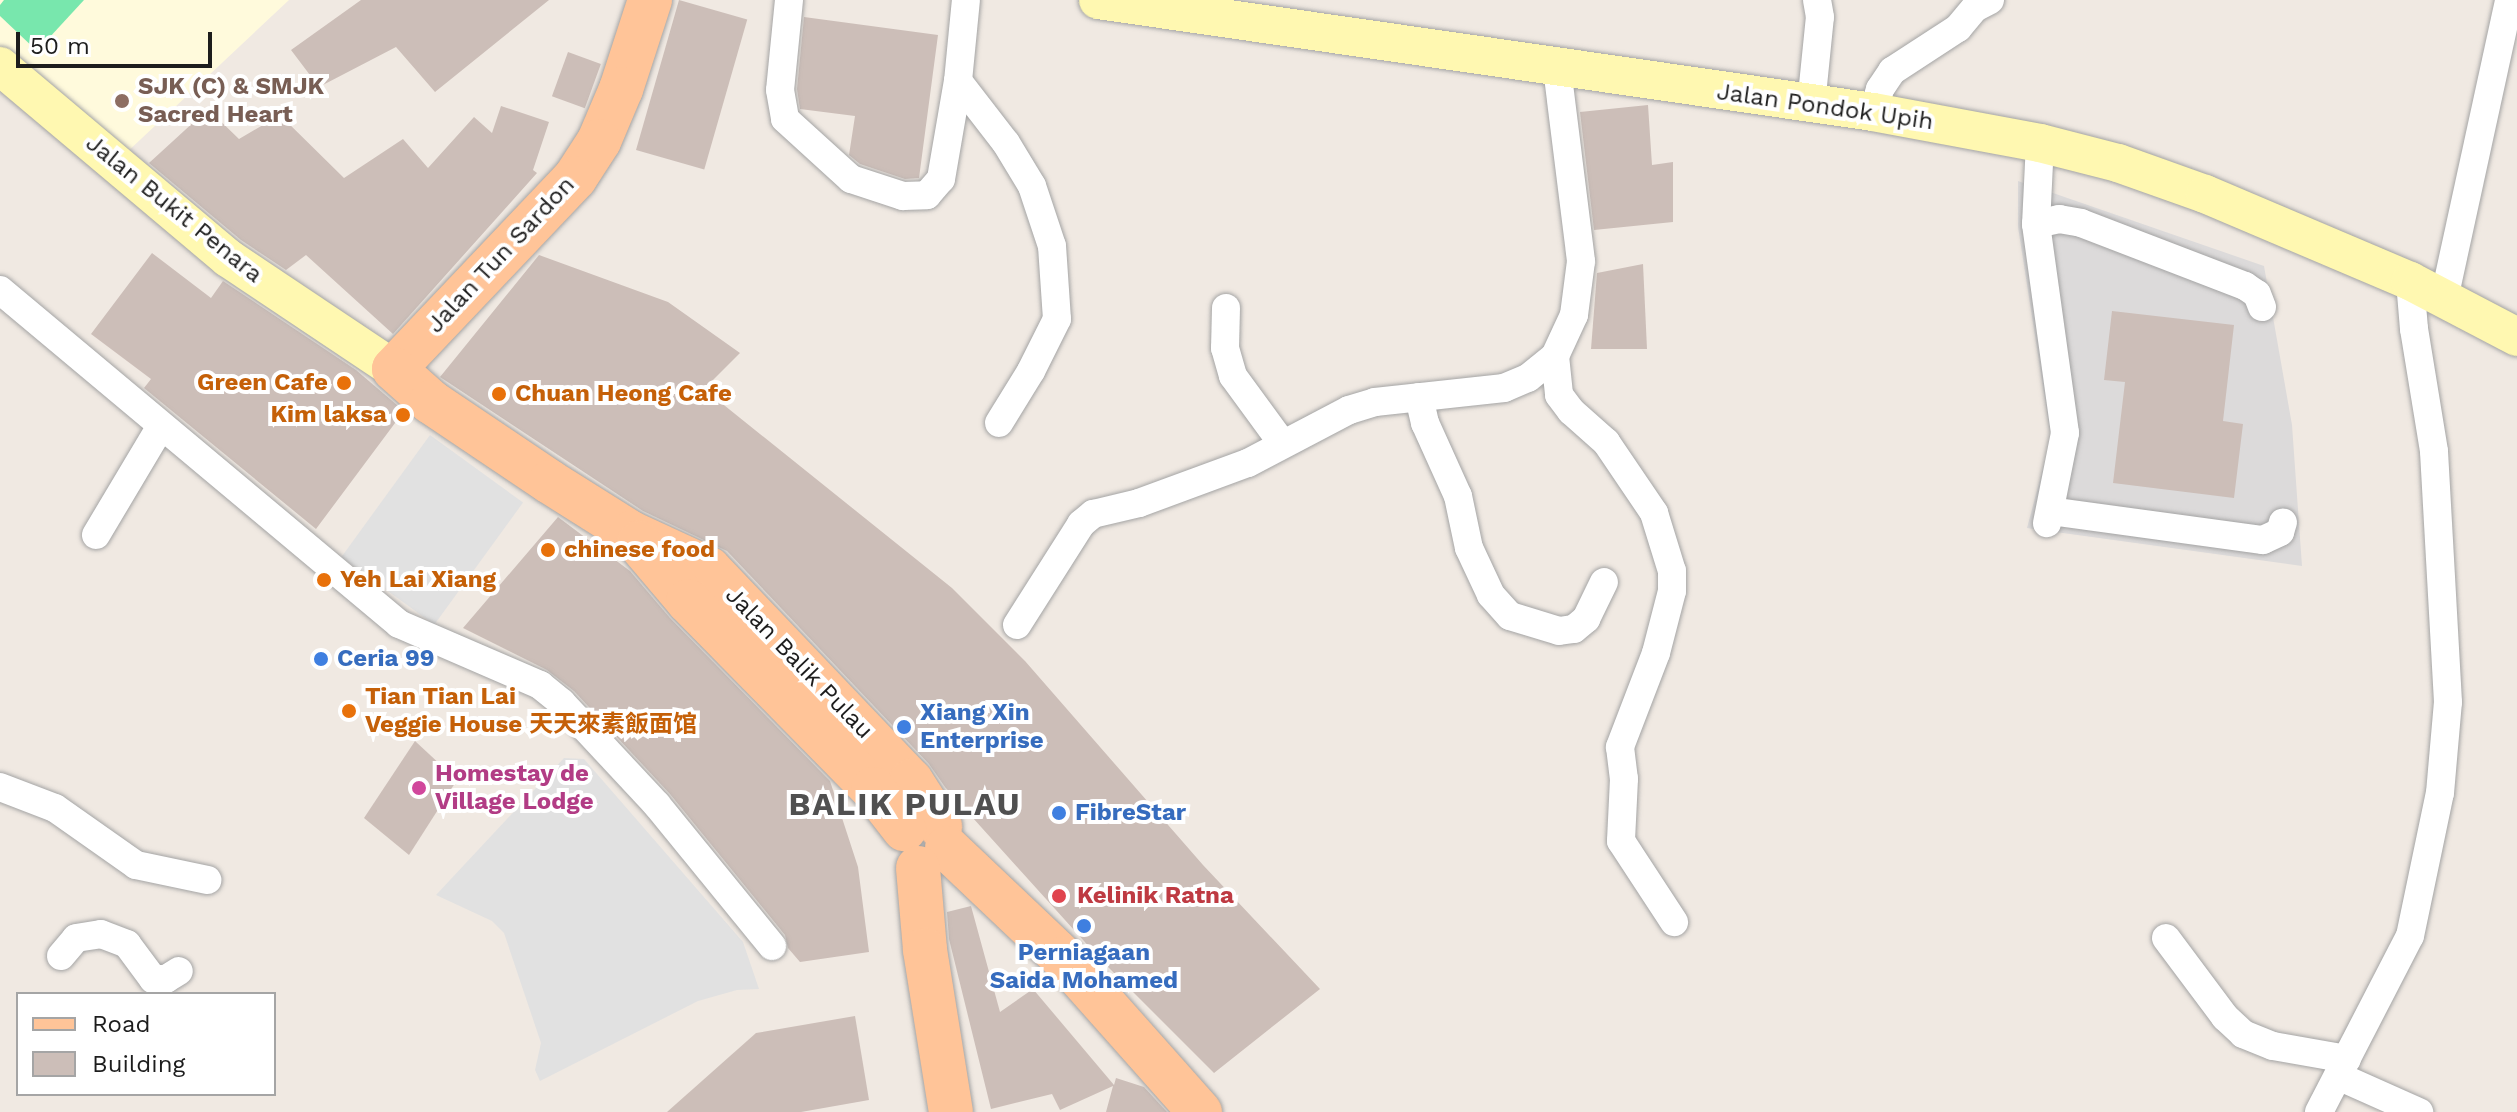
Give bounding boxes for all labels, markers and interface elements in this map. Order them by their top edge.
scale bar [20,16,216,66]
text: 50 m [30,32,90,60]
place label: SJK (C) & SMJK Sacred Heart [138,73,324,129]
street label: Jalan Pondok Upih [1715,78,1935,136]
marker: SJK (C) & SMJK Sacred Heart [113,92,131,110]
street label: Jalan Bukit Penara [80,129,268,289]
street label: Jalan Tun Sardon [421,171,581,339]
place label: Green Cafe [197,369,328,397]
marker: Green Cafe [335,374,353,392]
place label: Chuan Heong Cafe [515,380,732,408]
marker: Chuan Heong Cafe [490,385,508,403]
place label: Kim laksa [270,401,387,429]
marker: Kim laksa [394,406,412,424]
place label: chinese food [564,536,715,564]
marker: chinese food [539,541,557,559]
place label: Yeh Lai Xiang [340,566,496,594]
marker: Yeh Lai Xiang [315,571,333,589]
street label: Jalan Balik Pulau [719,581,879,745]
place label: Ceria 99 [337,645,435,673]
marker: Ceria 99 [312,650,330,668]
place label: Tian Tian Lai Veggie House 天天來素飯面馆 [365,683,697,739]
place label: Xiang Xin Enterprise [920,699,1044,755]
marker: Tian Tian Lai Veggie House 天天來素飯面馆 [340,702,358,720]
marker: Xiang Xin Enterprise [895,718,913,736]
place label: Homestay de Village Lodge [435,760,594,816]
marker: Homestay de Village Lodge [410,779,428,797]
district label: BALIK PULAU [788,785,1022,823]
place label: FibreStar [1075,799,1186,827]
marker: FibreStar [1050,804,1068,822]
place label: Kelinik Ratna [1077,882,1234,910]
marker: Kelinik Ratna [1048,885,1070,907]
marker: Perniagaan Saida Mohamed [1075,917,1093,935]
place label: Perniagaan Saida Mohamed [990,939,1178,995]
legend [16,992,276,1096]
text: Road [92,1010,151,1038]
text: Building [92,1050,185,1078]

